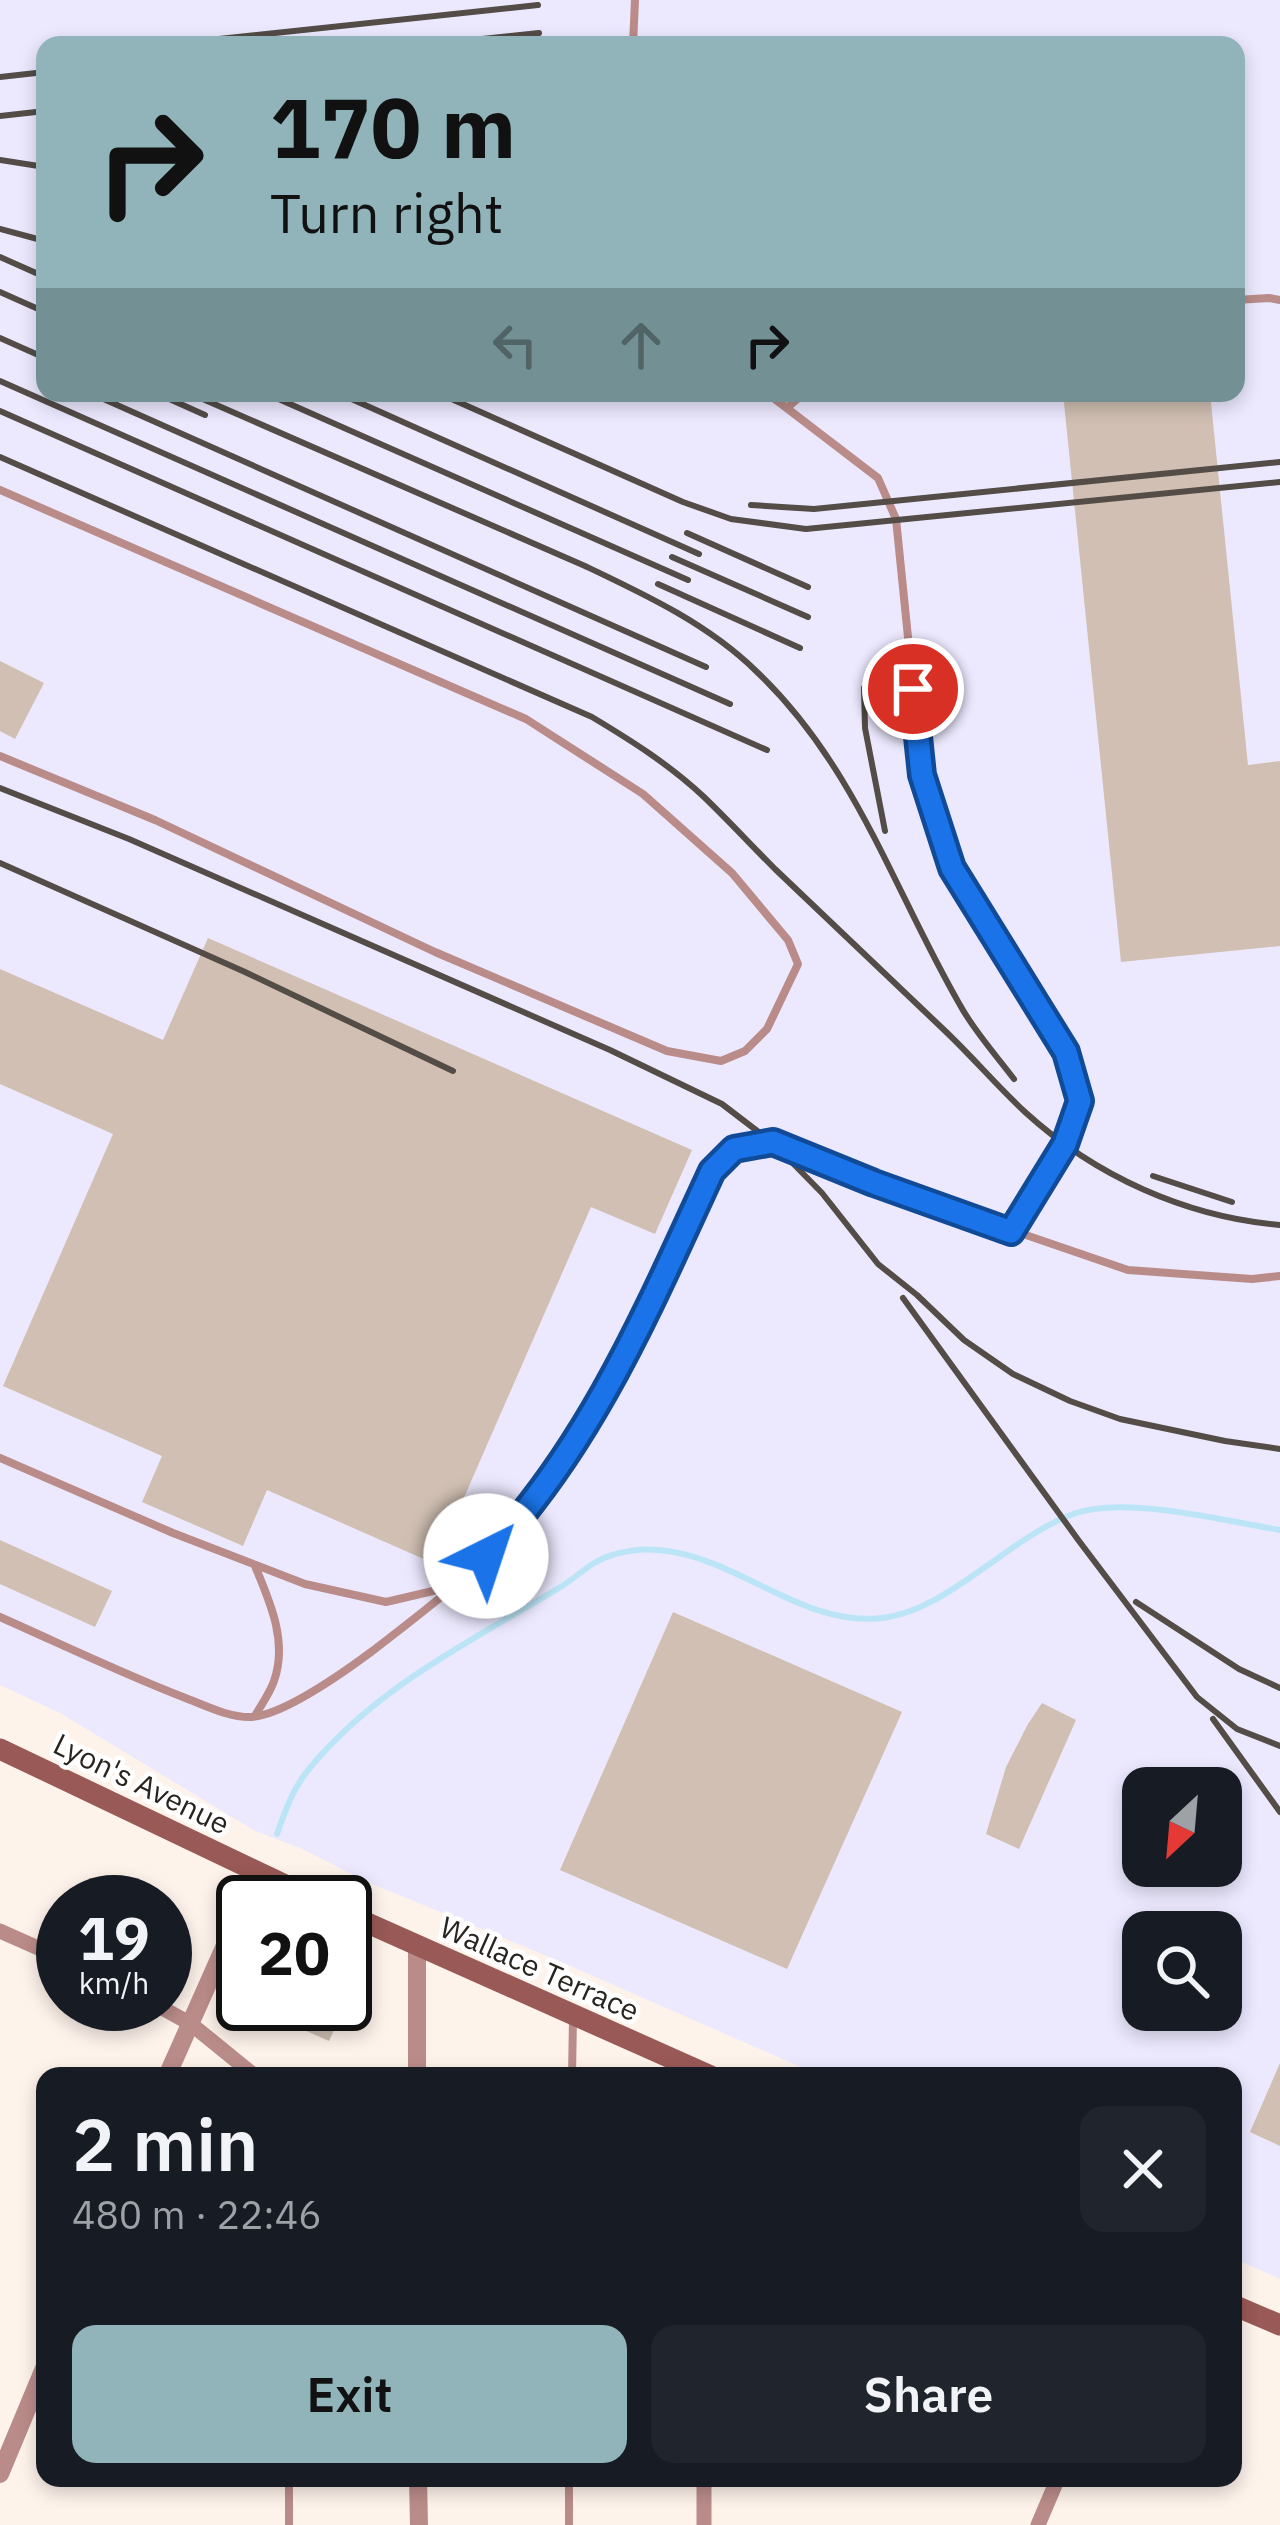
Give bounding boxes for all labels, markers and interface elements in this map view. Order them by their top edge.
text: 170 m [270,72,516,181]
icon: right [72,84,228,240]
text: Turn right [270,178,504,248]
icon: left [482,312,548,378]
icon: ahead [608,312,674,378]
icon: right [734,312,800,378]
pin [862,638,964,740]
icon: arrive [880,656,946,722]
position arrow [423,1493,549,1619]
street label: Lyon's Avenue [48,1724,236,1842]
north arrow [1122,1767,1242,1887]
map controls [1122,1767,1242,2031]
speed limit sign: 20 [216,1875,372,2031]
text: 19 [78,1898,150,1977]
street label: Wallace Terrace [434,1907,646,2029]
button: search [1122,1911,1242,2031]
text: km/h [79,1963,149,2002]
text: 2 min [72,2097,258,2191]
button: close [1080,2106,1206,2232]
text: 480 m · 22:46 [72,2189,322,2240]
button: Exit [72,2325,627,2463]
button: Share [651,2325,1206,2463]

